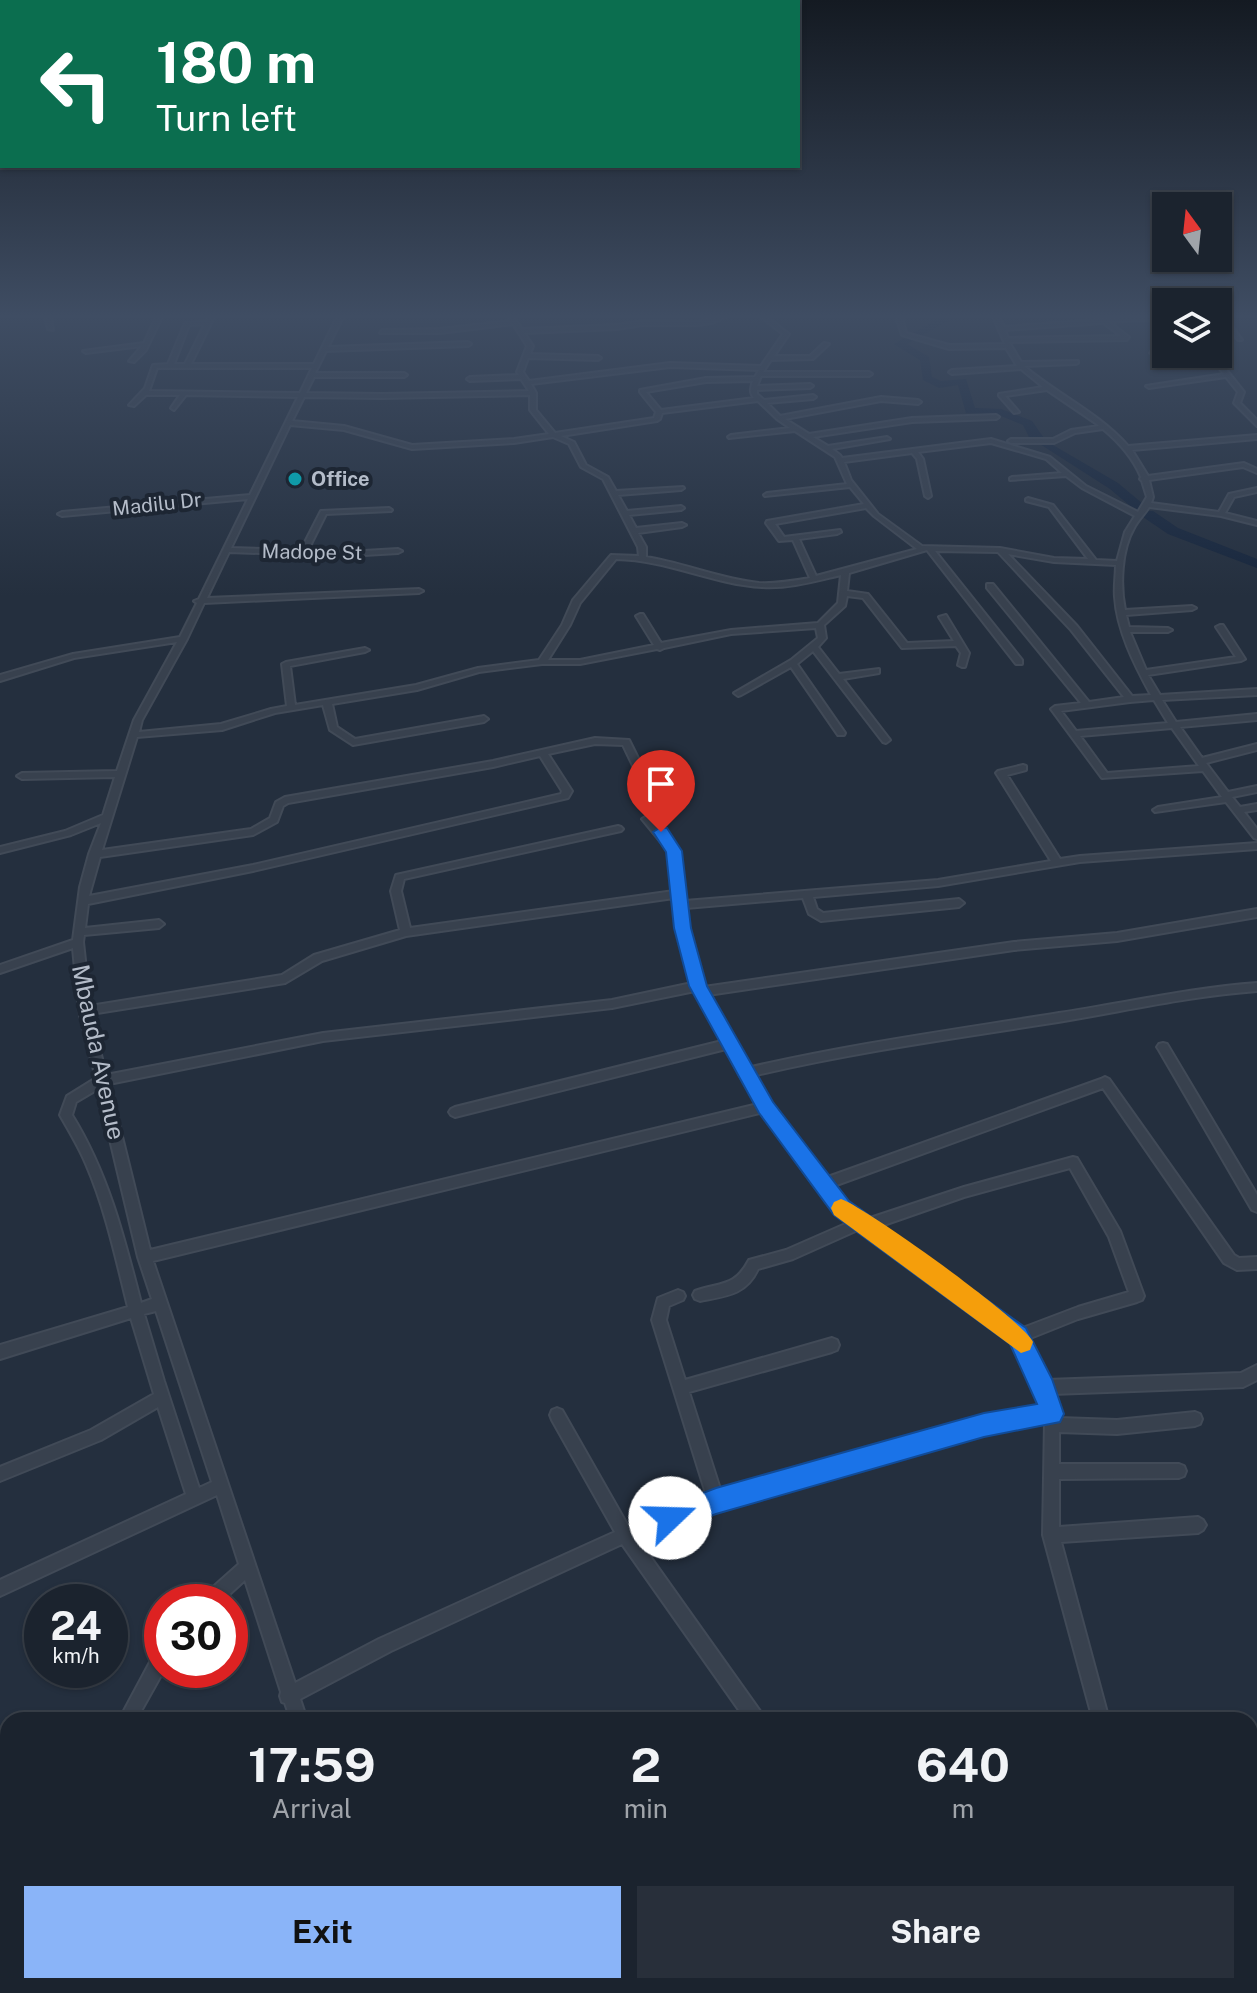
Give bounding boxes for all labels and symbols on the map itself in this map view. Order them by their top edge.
north arrow [1152,192,1232,272]
place label: Office [311,467,370,491]
marker: Office [286,470,304,488]
street label: Madilu Dr [111,487,203,521]
street label: Madope St [261,539,363,565]
pin [627,750,695,832]
street label: Mbauda Avenue [67,962,131,1142]
position arrow [628,1476,712,1560]
speed limit sign: 30 [144,1584,248,1688]

